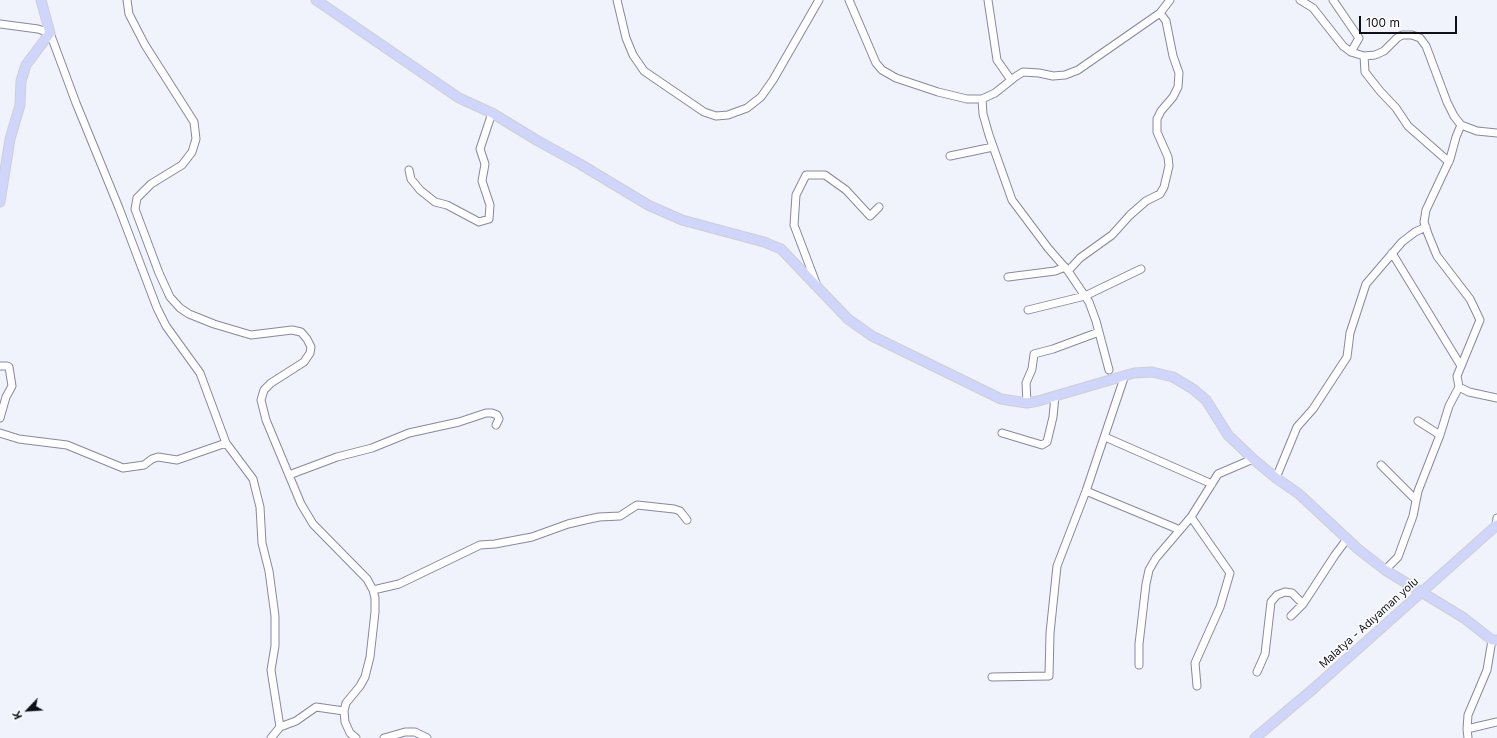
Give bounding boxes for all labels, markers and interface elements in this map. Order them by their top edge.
scale bar [1361,8,1459,34]
text: 100 m [1366,15,1400,30]
street label: Malatya - Adıyaman yolu [1317,575,1421,671]
north arrow [8,690,48,730]
text: K [9,709,25,722]

